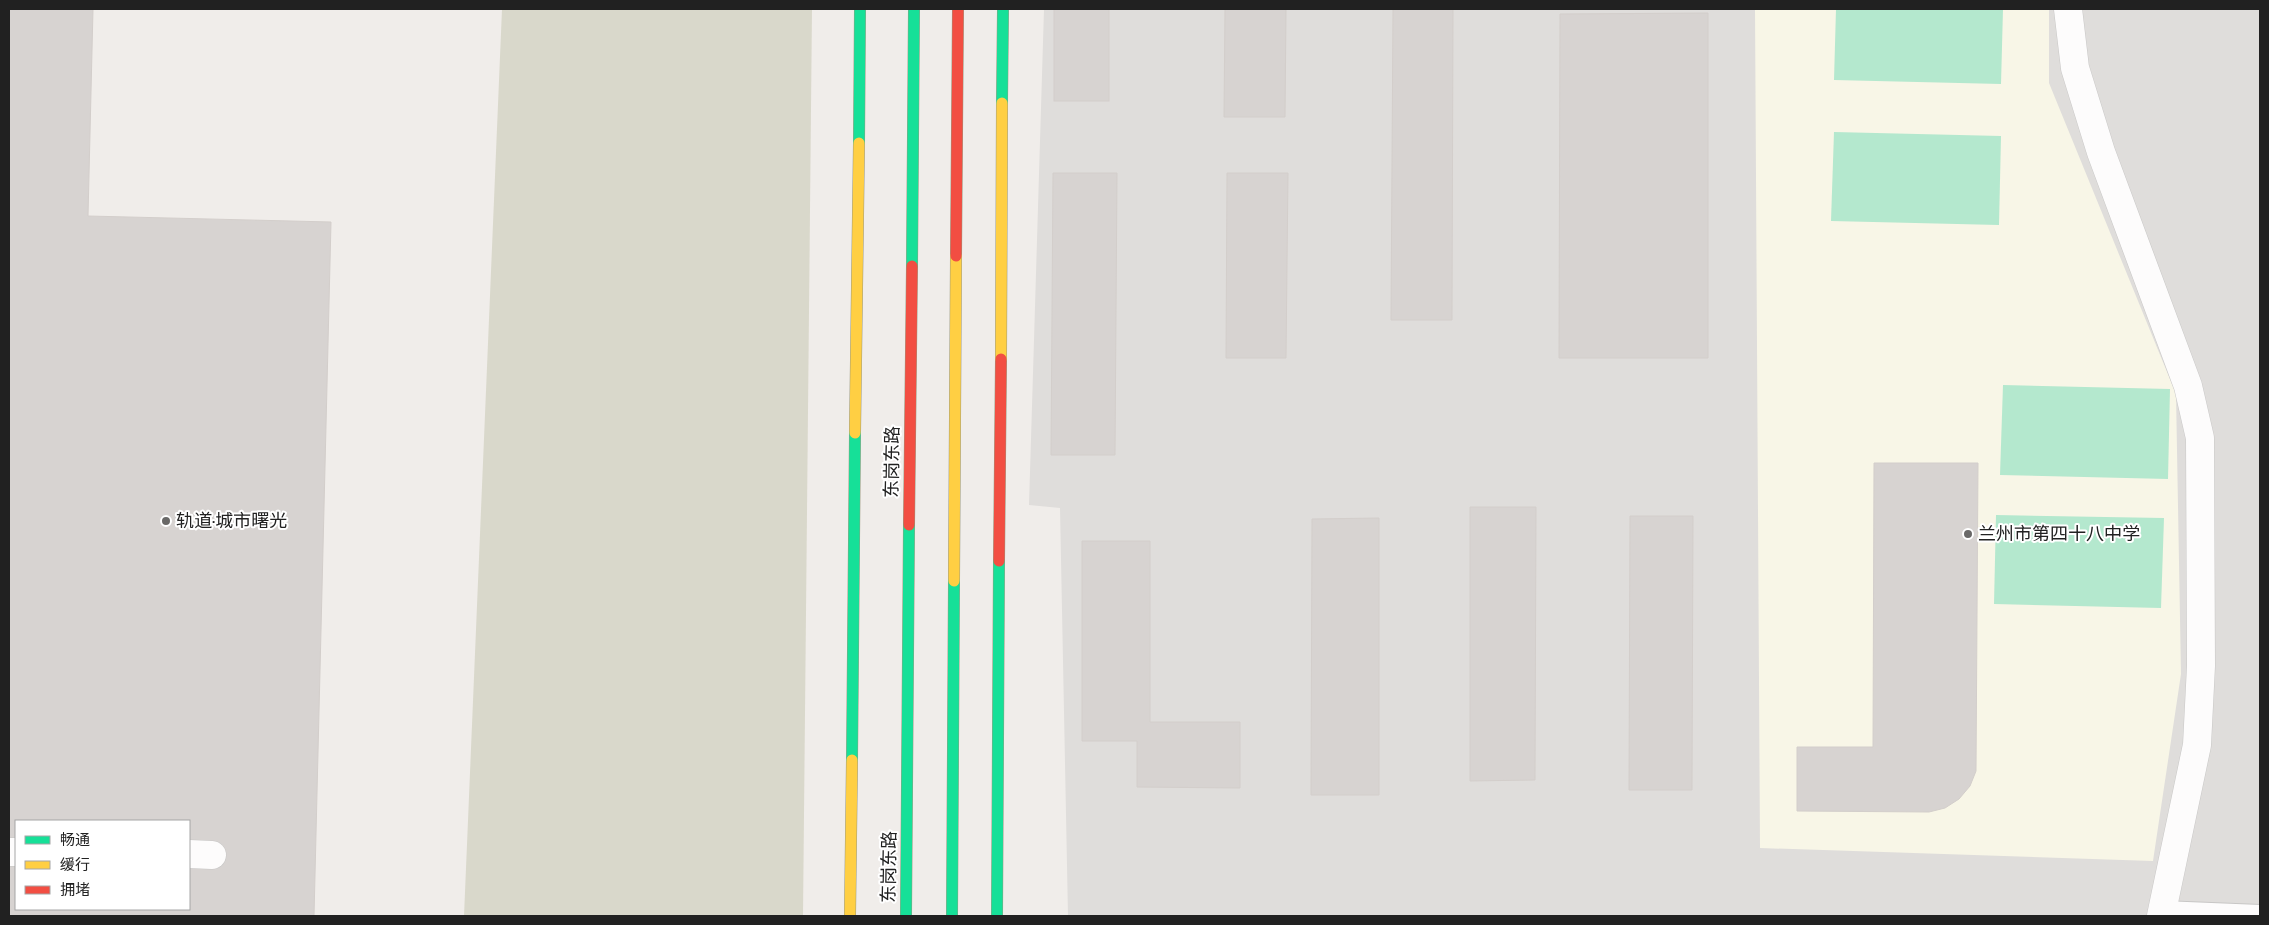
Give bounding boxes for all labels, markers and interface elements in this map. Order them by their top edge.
street label: 东岗东路 [880,426,904,498]
place label: 轨道·城市曙光 [176,510,287,532]
marker: 轨道·城市曙光 [160,515,172,527]
place label: 兰州市第四十八中学 [1978,523,2140,545]
marker: 兰州市第四十八中学 [1962,528,1974,540]
legend [15,820,190,910]
text: 畅通 [60,831,90,849]
street label: 东岗东路 [877,831,901,903]
text: 缓行 [60,856,90,874]
text: 拥堵 [60,881,90,899]

